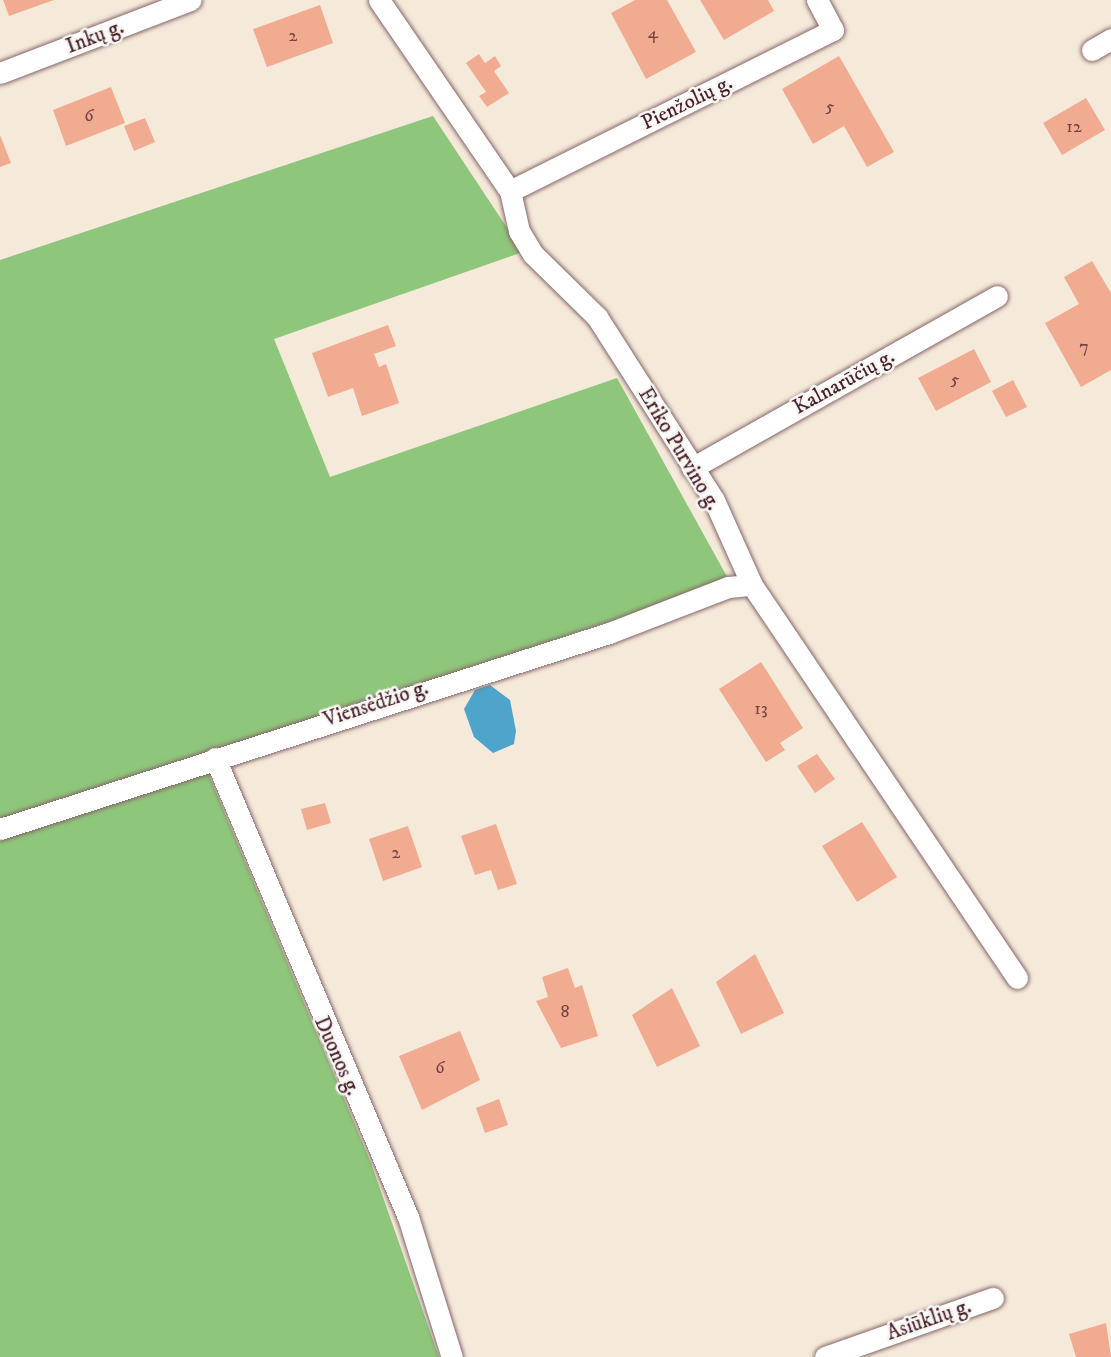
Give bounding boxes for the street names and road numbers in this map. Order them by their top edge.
street label: Inkų g. [63,15,127,59]
street label: Pienžolių g. [637,70,737,136]
street label: Kalnarūčių g. [789,344,899,420]
street label: Eriko Purvino g. [632,383,726,515]
street label: Viensėdžio g. [320,675,432,733]
street label: Duonos g. [308,1013,366,1099]
street label: Asiūklių g. [883,1294,975,1346]

